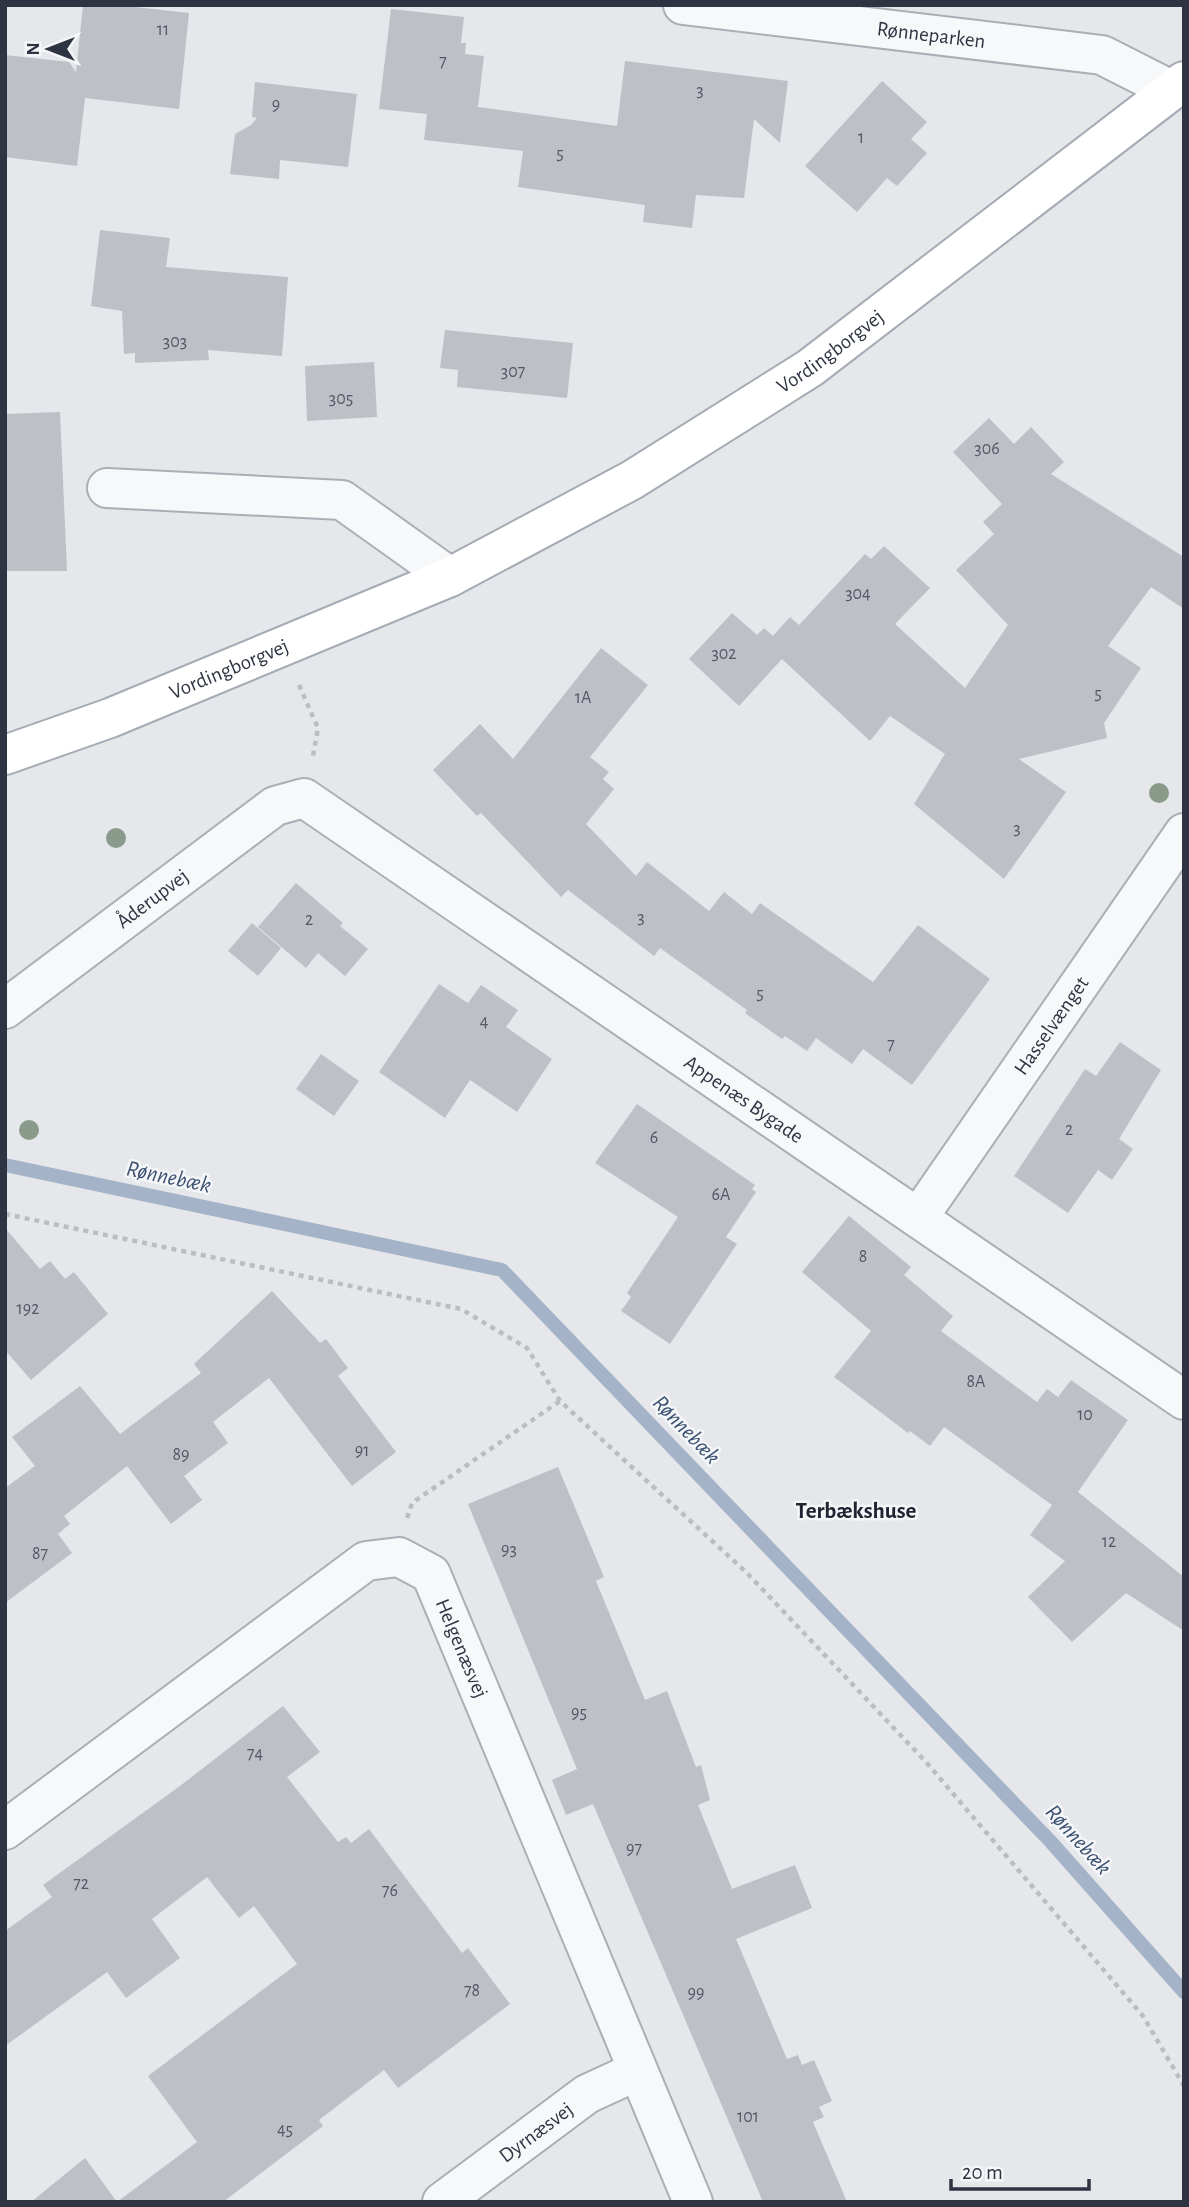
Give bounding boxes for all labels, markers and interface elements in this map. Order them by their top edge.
north arrow [14,14,84,84]
street label: Rønneparken [876,18,987,52]
house number: 11 [157,21,169,39]
text: N [24,42,43,56]
house number: 7 [439,53,447,71]
house number: 3 [696,82,704,100]
house number: 9 [272,96,280,114]
house number: 1 [858,129,864,147]
house number: 5 [556,145,564,163]
street label: Vordingborgvej [773,306,888,397]
house number: 303 [163,333,187,351]
house number: 307 [501,363,525,381]
house number: 305 [329,390,353,408]
house number: 306 [974,440,1000,458]
house number: 304 [845,585,871,603]
street label: Vordingborgvej [167,635,292,703]
house number: 302 [711,645,737,663]
house number: 5 [1094,685,1102,703]
house number: 1A [575,689,592,707]
house number: 3 [1013,820,1021,838]
street label: Åderupvej [111,865,192,932]
house number: 3 [637,909,645,927]
house number: 2 [305,911,313,929]
street label: Hasselvænget [1010,973,1093,1079]
house number: 5 [756,985,764,1003]
house number: 4 [480,1013,489,1031]
house number: 7 [887,1036,895,1054]
street label: Appenæs Bygade [680,1051,807,1147]
house number: 2 [1065,1121,1073,1139]
house number: 6 [650,1129,658,1147]
water label: Rønnebæk [124,1157,213,1198]
house number: 6A [712,1186,731,1204]
house number: 8 [859,1248,867,1266]
house number: 192 [17,1300,39,1318]
house number: 8A [967,1373,986,1391]
water label: Rønnebæk [648,1391,724,1469]
house number: 10 [1077,1406,1093,1424]
house number: 91 [355,1442,369,1460]
house number: 89 [173,1446,190,1464]
district label: Terbækshuse [796,1500,917,1523]
house number: 12 [1102,1533,1116,1551]
house number: 93 [501,1541,517,1559]
house number: 87 [32,1545,48,1563]
street label: Helgenæsvej [431,1596,491,1701]
house number: 95 [571,1704,587,1722]
house number: 74 [247,1745,263,1763]
water label: Rønnebæk [1041,1800,1115,1880]
house number: 97 [626,1840,642,1858]
house number: 72 [73,1875,89,1893]
house number: 76 [382,1882,398,1900]
house number: 78 [464,1982,480,2000]
house number: 99 [688,1984,704,2002]
street label: Dyrnæsvej [495,2098,577,2167]
house number: 101 [737,2108,759,2126]
house number: 45 [277,2121,293,2139]
scale bar [951,2148,1089,2192]
text: 20 m [962,2162,1003,2183]

